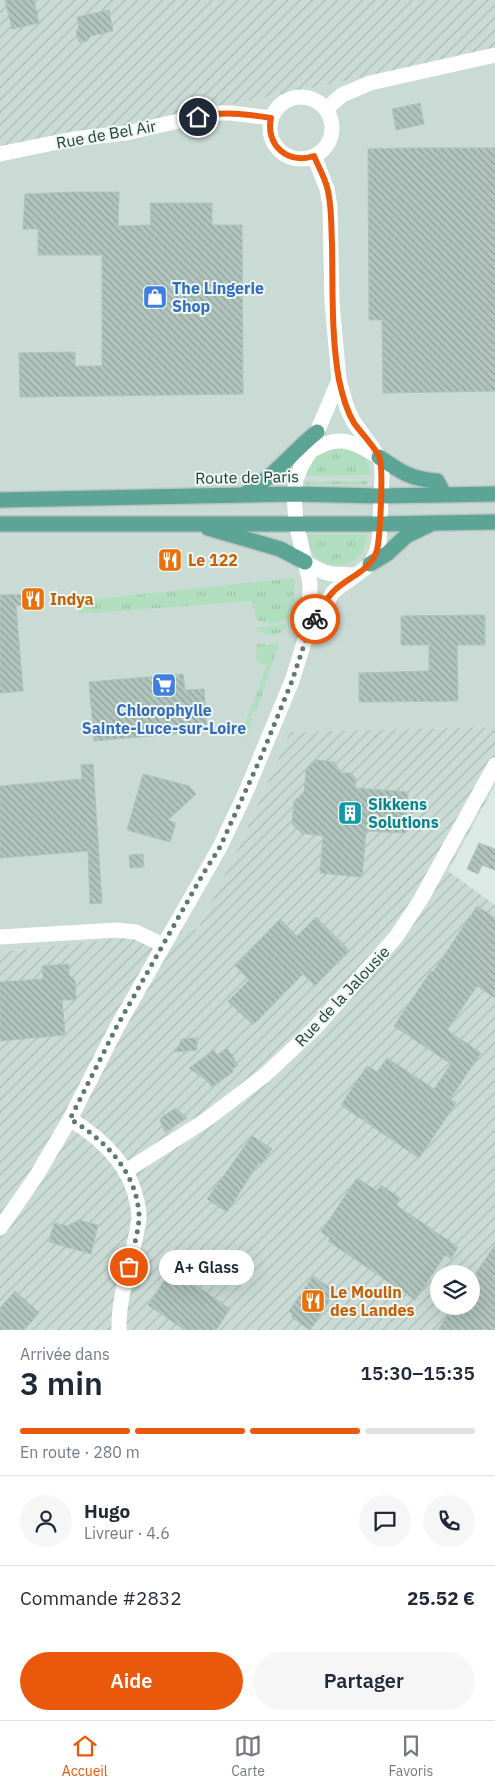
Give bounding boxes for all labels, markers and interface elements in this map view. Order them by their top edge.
pin [177,96,219,138]
icon: home [184,103,212,131]
street label: Rue de Bel Air [54,115,158,153]
place label: The Lingerie Shop [172,278,264,316]
shop icon: The Lingerie Shop [142,284,168,310]
street label: Route de Paris [195,466,299,488]
restaurant icon: Le 122 [157,547,183,573]
place label: Le 122 [188,550,238,570]
restaurant icon: Indya [20,586,46,612]
place label: Indya [50,589,94,609]
courier [290,594,340,644]
icon: bike [301,605,329,633]
supermarket icon: Chlorophylle Sainte-Luce-sur-Loire [151,672,177,698]
place label: Chlorophylle Sainte-Luce-sur-Loire [82,700,246,738]
place label: Sikkens Solutions [368,794,439,832]
building icon: Sikkens Solutions [337,800,363,826]
street label: Rue de la Jalousie [290,941,394,1050]
pin [108,1246,150,1288]
callout: A+ Glass [159,1250,254,1284]
icon: bag [115,1253,143,1281]
text: A+ Glass [174,1257,239,1277]
map controls [430,1265,480,1315]
button: layers [430,1265,480,1315]
place label: Le Moulin des Landes [330,1282,415,1320]
restaurant icon: Le Moulin des Landes [300,1288,326,1314]
text: Arrivée dans [20,1344,110,1364]
text: 15:30–15:35 [361,1361,475,1385]
text: 3 min [20,1362,103,1404]
text: En route · 280 m [20,1442,140,1462]
button: person [20,1495,72,1547]
button: chat [359,1495,411,1547]
button: phone [423,1495,475,1547]
text: Hugo [84,1499,130,1523]
text: Livreur · 4.6 [84,1523,170,1543]
text: Commande #2832 [20,1586,182,1610]
text: 25.52 € [407,1586,475,1610]
button: Aide [20,1652,243,1710]
button: Partager [253,1652,475,1710]
tab: Accueil [62,1732,108,1780]
tab: Carte [231,1732,265,1780]
tab: Favoris [389,1732,433,1780]

